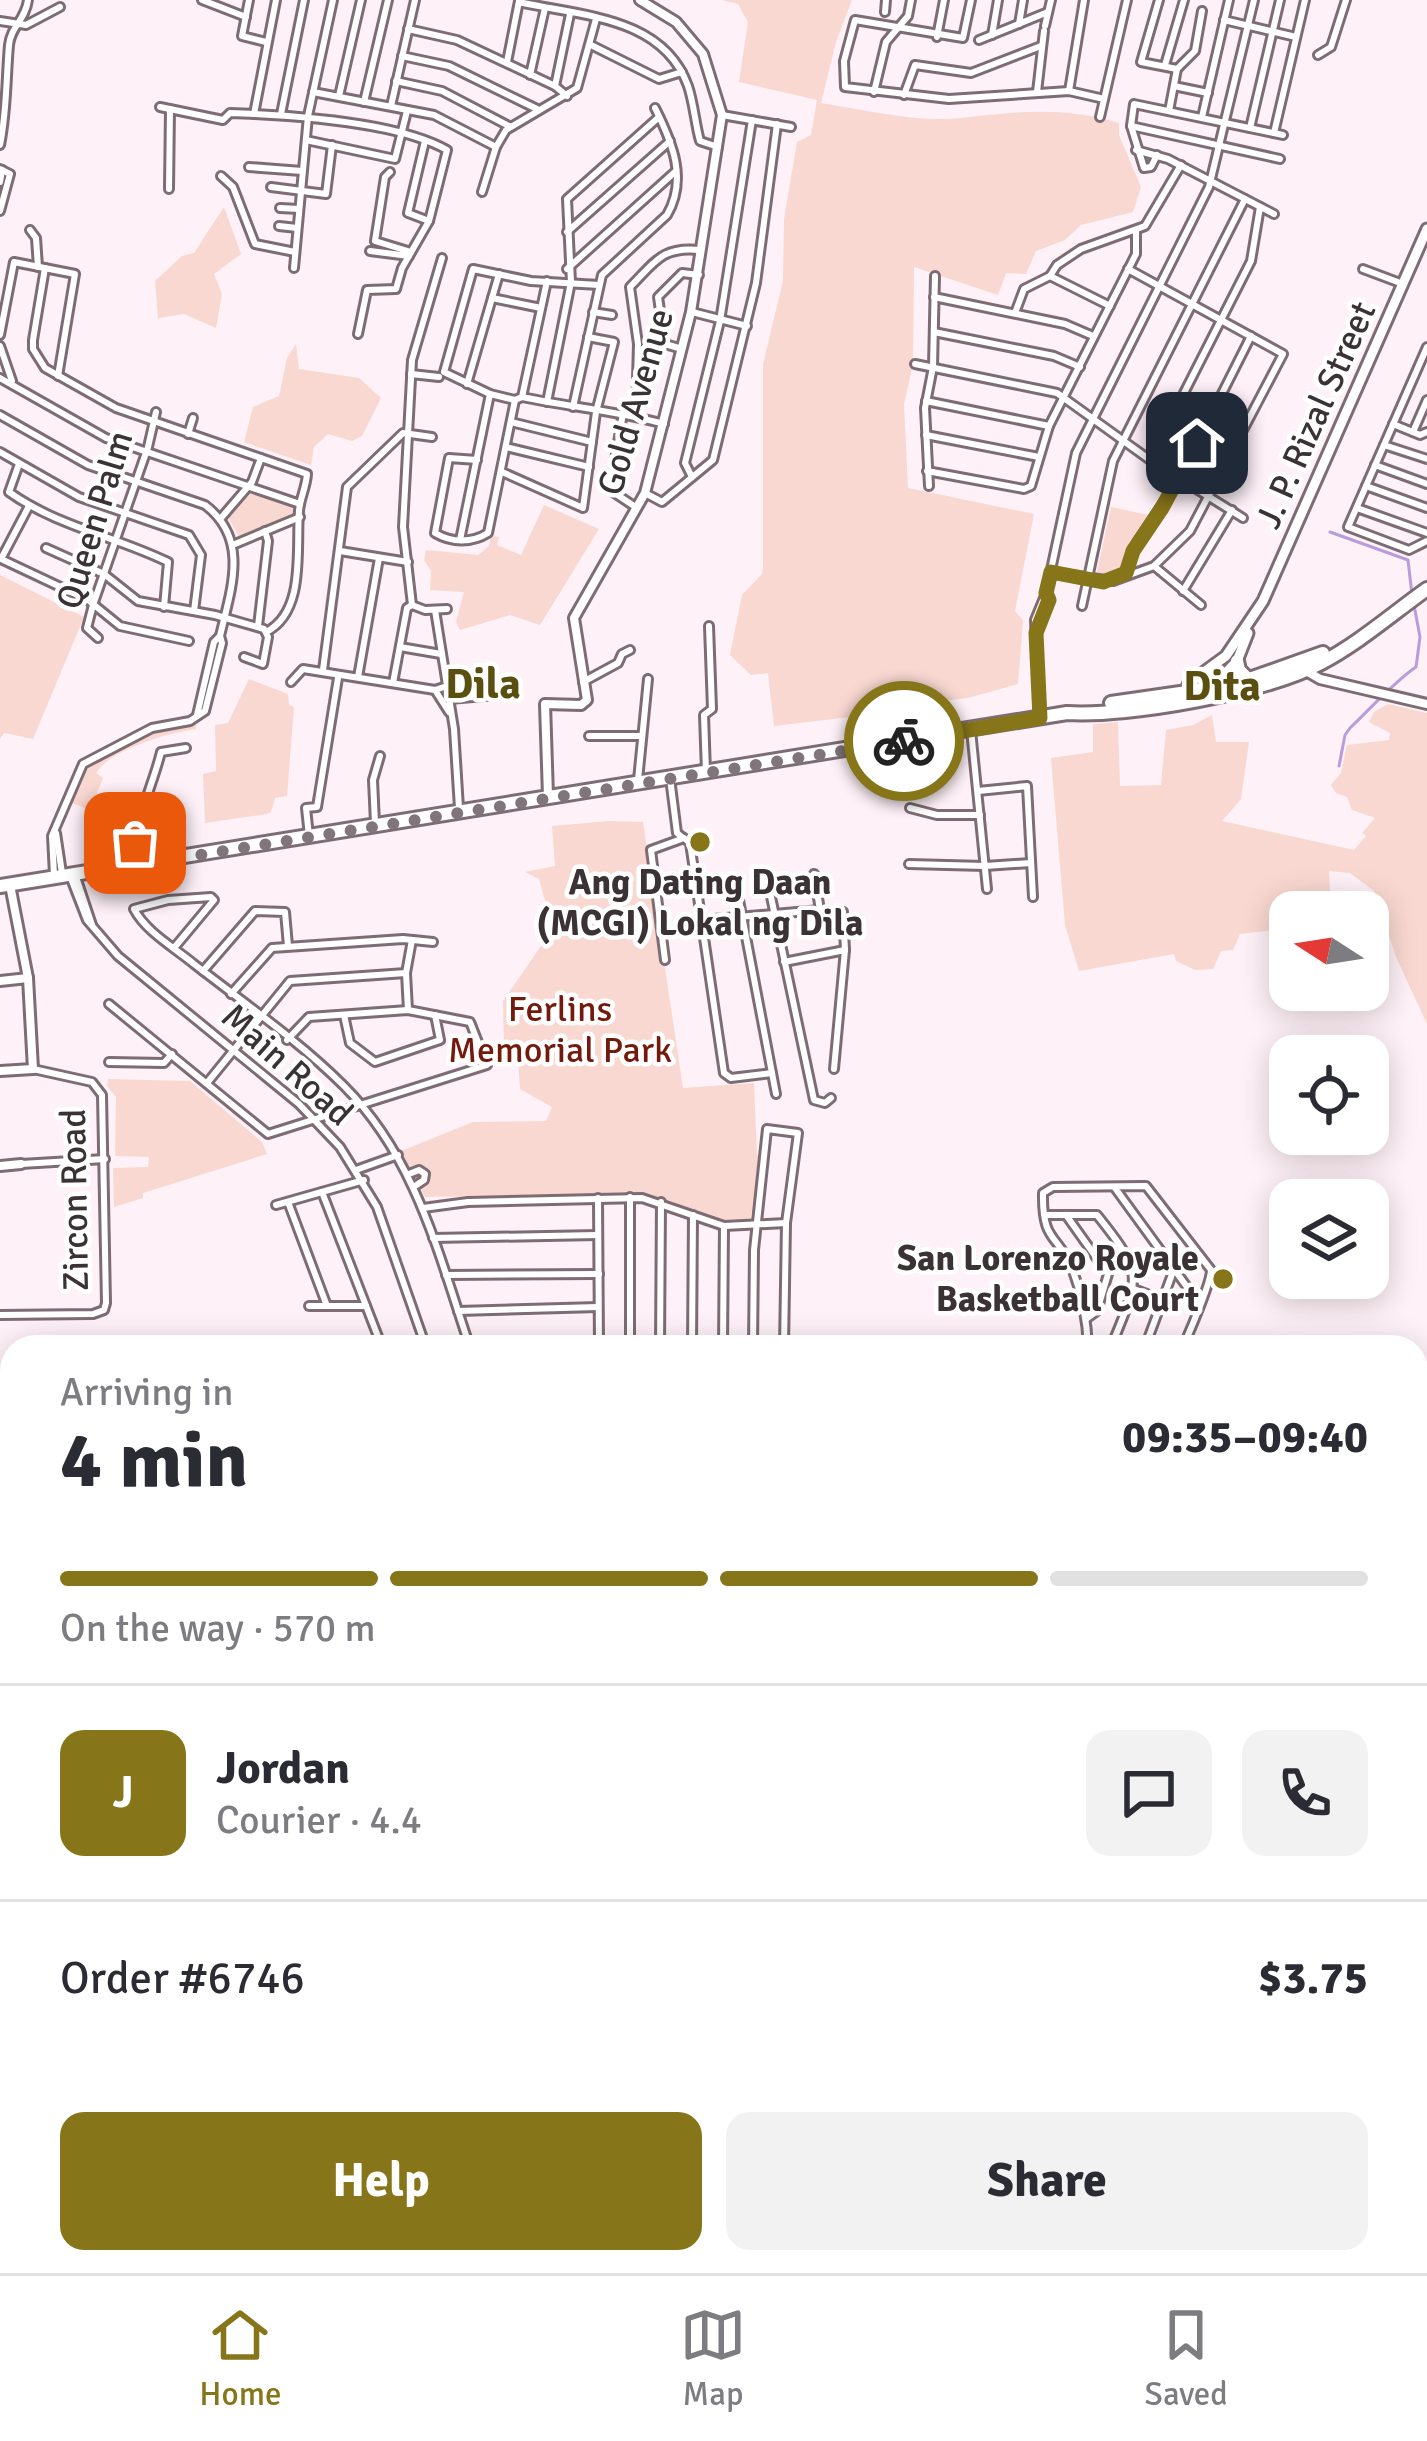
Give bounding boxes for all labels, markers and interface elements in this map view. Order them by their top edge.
street label: J. P. Rizal Street [1246,295,1386,535]
street label: Gold Avenue [588,304,684,500]
pin [1146,392,1248,494]
icon: home [1164,410,1230,476]
street label: Queen Palm [47,426,143,614]
district label: Dila [445,659,521,710]
district label: Dita [1183,661,1261,712]
courier [844,681,964,801]
icon: bike [871,708,937,774]
pin [84,792,186,894]
icon: bag [102,810,168,876]
marker: Ang Dating Daan (MCGI) Lokal ng Dila [687,829,713,855]
place label: Ang Dating Daan (MCGI) Lokal ng Dila [537,860,863,946]
north arrow [1269,891,1389,1011]
map controls [1269,891,1389,1299]
park label: Ferlins Memorial Park [448,987,672,1073]
street label: Main Road [212,994,362,1136]
button: locate [1269,1035,1389,1155]
street label: Zircon Road [51,1108,99,1292]
button: layers [1269,1179,1389,1299]
place label: San Lorenzo Royale Basketball Court [897,1236,1199,1322]
marker: San Lorenzo Royale Basketball Court [1210,1266,1236,1292]
text: Arriving in [60,1368,234,1416]
text: 09:35–09:40 [1122,1410,1368,1465]
text: 4 min [60,1413,248,1509]
text: On the way · 570 m [60,1604,376,1652]
button: chat [1086,1730,1212,1856]
button: phone [1242,1730,1368,1856]
text: Jordan [216,1741,350,1796]
text: J [112,1765,134,1820]
text: Courier · 4.4 [216,1796,422,1844]
text: Order #6746 [60,1951,305,2006]
text: $3.75 [1258,1951,1368,2006]
button: Help [60,2112,702,2250]
button: Share [726,2112,1368,2250]
tab: Home [199,2302,282,2415]
tab: Map [680,2302,746,2415]
tab: Saved [1145,2302,1228,2415]

